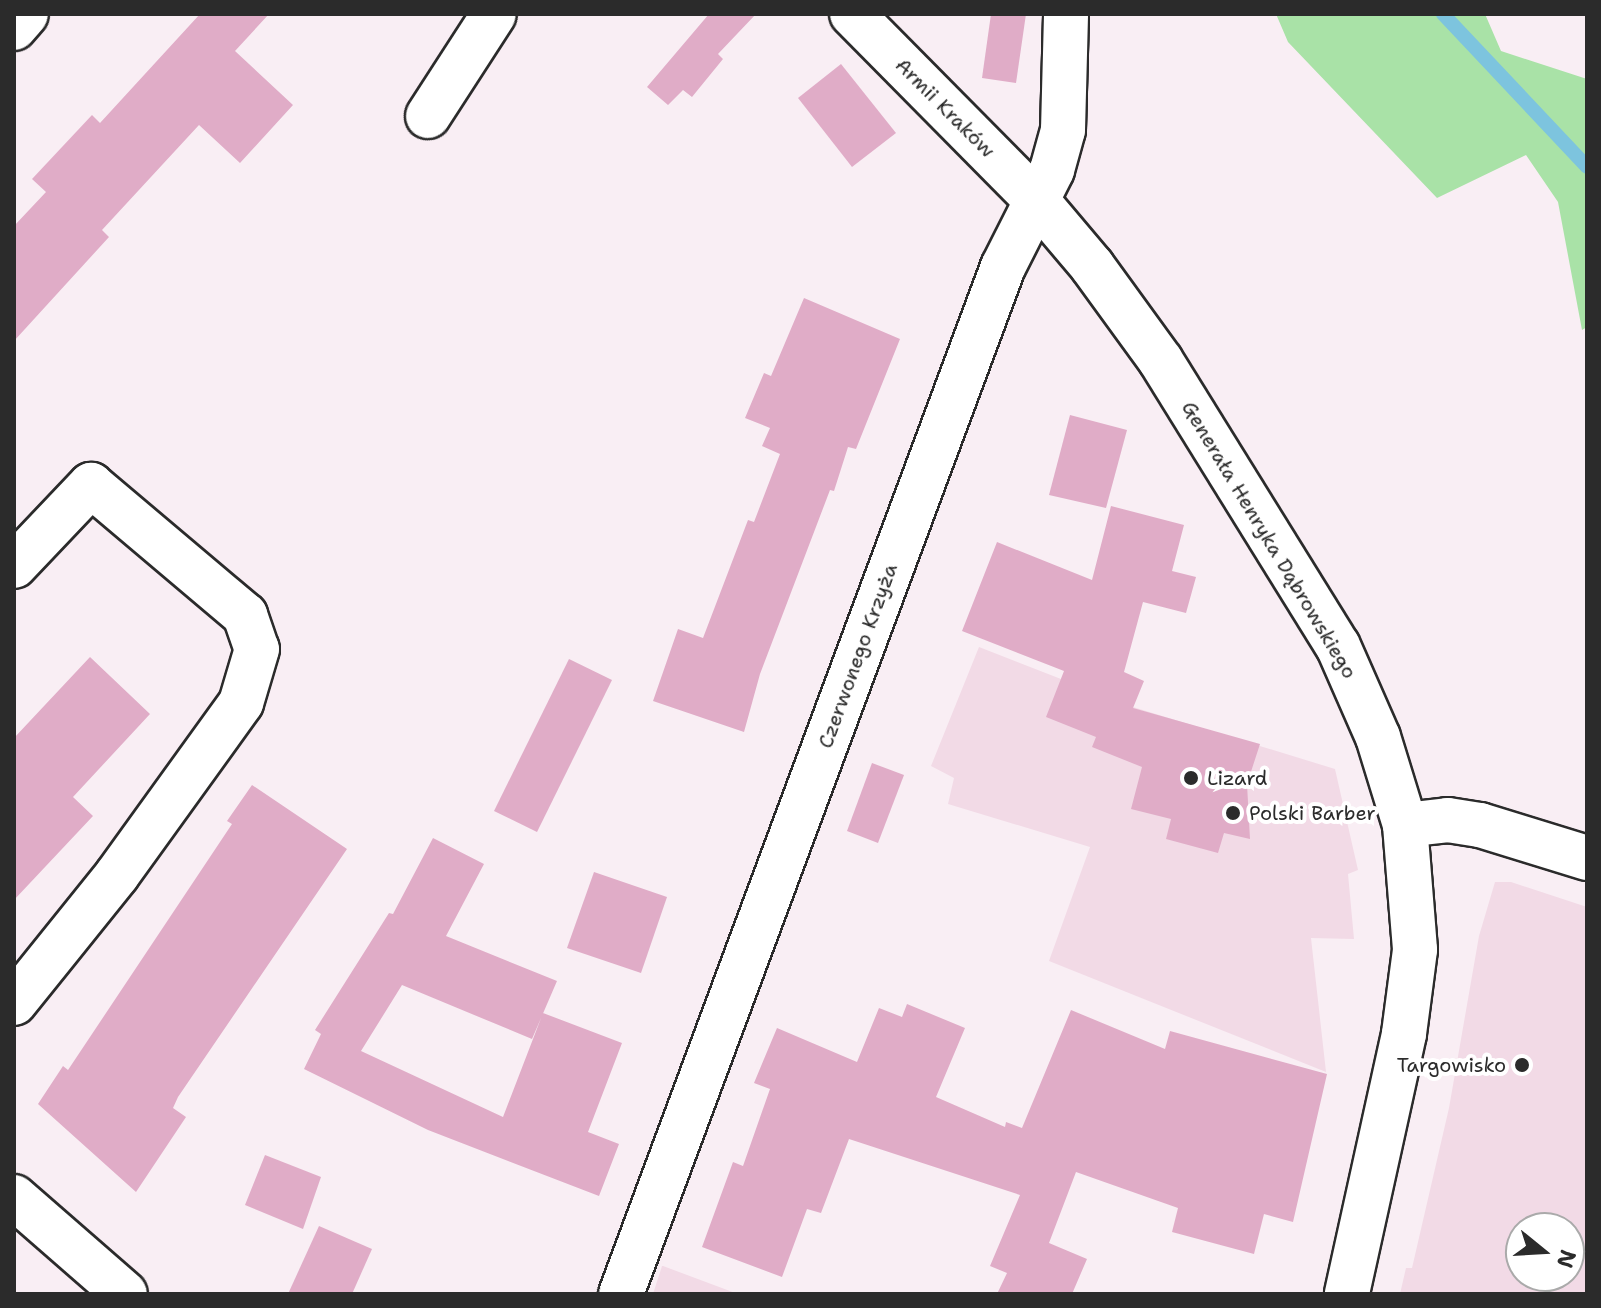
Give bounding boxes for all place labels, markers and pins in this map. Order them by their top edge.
place label: Lizard [1207,766,1268,790]
marker: Lizard [1182,769,1200,787]
place label: Polski Barber [1249,801,1376,825]
marker: Polski Barber [1224,804,1242,822]
place label: Targowisko [1397,1053,1506,1077]
marker: Targowisko [1513,1056,1531,1074]

